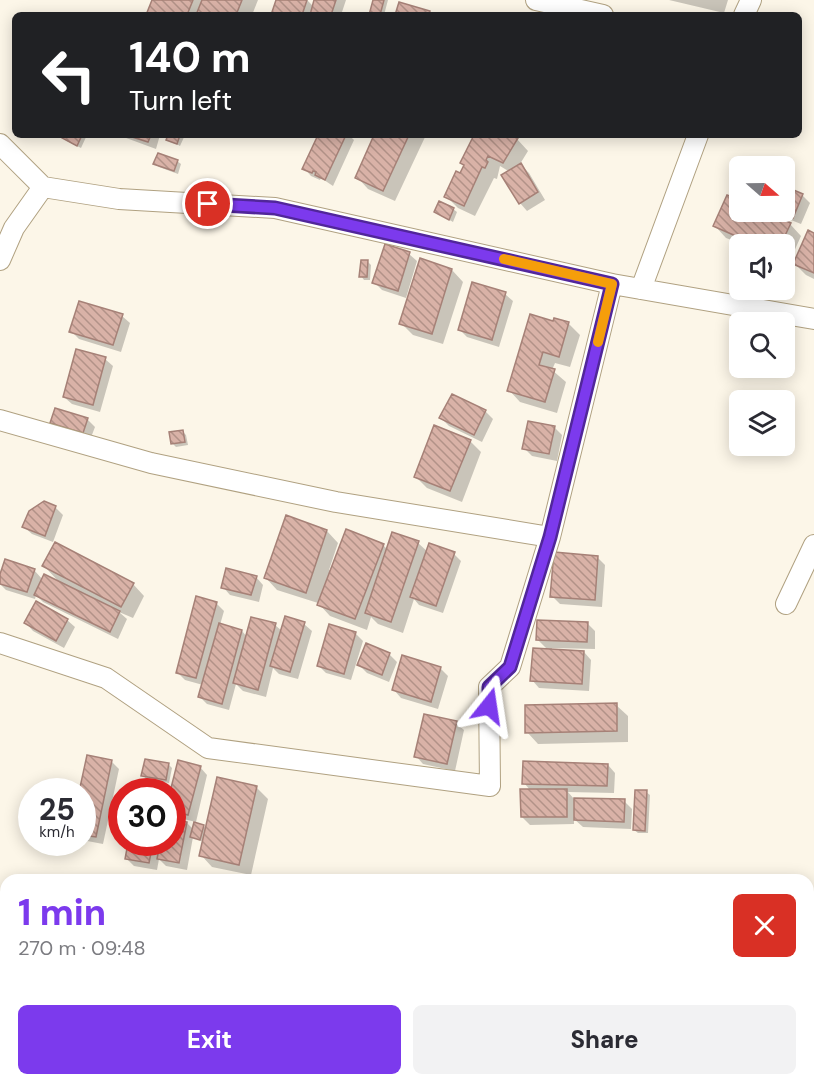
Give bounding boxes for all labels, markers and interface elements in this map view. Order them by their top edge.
text: 140 m [129,30,251,85]
icon: left [30,36,108,114]
text: Turn left [129,83,232,118]
north arrow [729,156,795,222]
map controls [729,156,795,456]
pin [182,178,233,229]
icon: arrive [191,187,224,220]
button: sound [729,234,795,300]
button: search [729,312,795,378]
button: layers [729,390,795,456]
position arrow [457,674,521,738]
speed limit sign: 30 [108,778,186,856]
text: 25 [39,790,75,829]
text: km/h [39,822,75,842]
text: 1 min [18,889,106,936]
button: close [733,894,796,957]
text: 270 m · 09:48 [18,935,146,961]
button: Exit [18,1005,401,1074]
button: Share [413,1005,796,1074]

